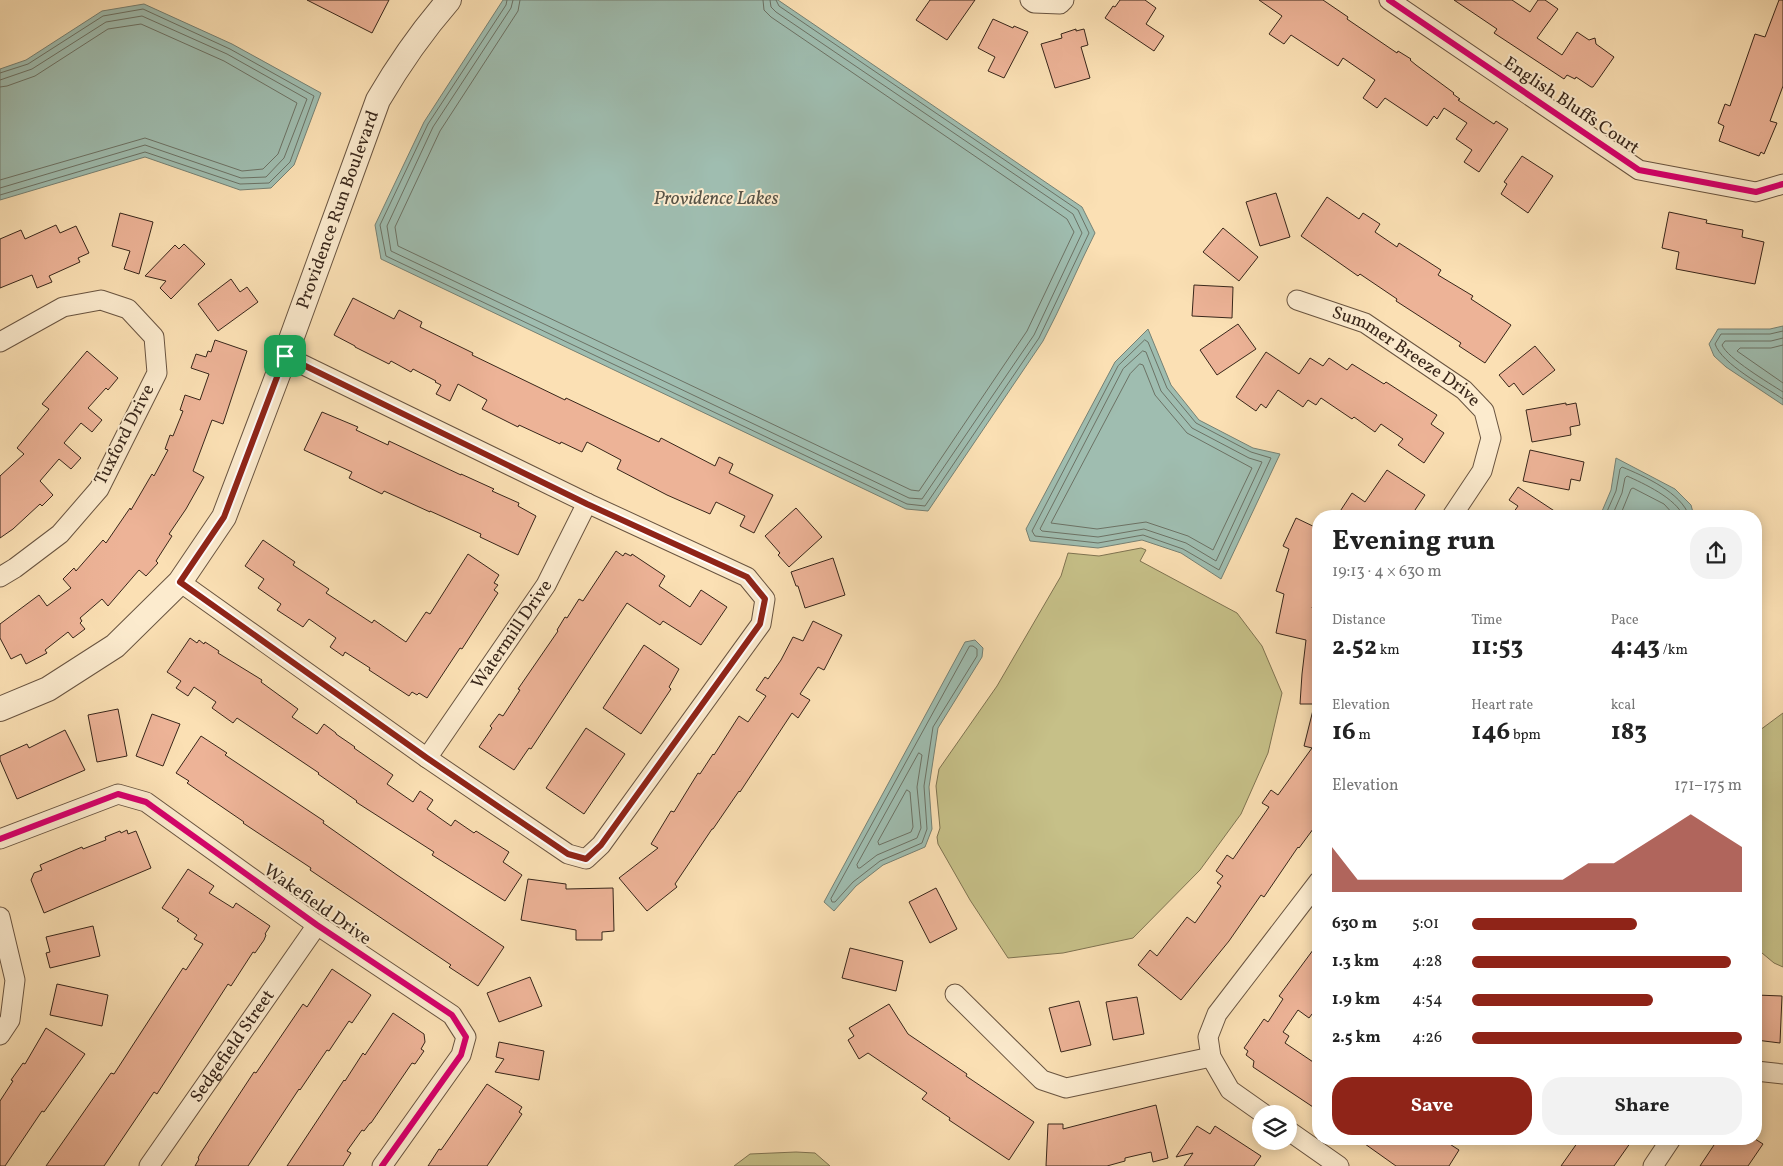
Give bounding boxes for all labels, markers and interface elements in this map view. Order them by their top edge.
street label: English Bluffs Court [1498,51,1644,161]
street label: Providence Run Boulevard [291,107,386,313]
water label: Providence Lakes [653,186,779,212]
street label: Summer Breeze Drive [1329,300,1486,412]
pin [264,335,306,377]
icon: arrive [271,342,299,370]
street label: Tuxford Drive [89,380,161,490]
text: Evening run [1332,522,1496,561]
button: share [1690,527,1742,579]
text: 19:13 · 4 × 630 m [1332,561,1442,583]
street label: Watermill Drive [466,575,558,694]
text: Distance [1332,611,1386,630]
text: Time [1471,611,1502,630]
text: Pace [1611,611,1639,630]
text: 2.52 [1332,630,1377,665]
text: 11:53 [1471,630,1523,665]
text: 4:43 [1611,630,1660,665]
text: km [1377,641,1400,660]
text: /km [1660,641,1688,660]
text: Elevation [1332,696,1390,715]
text: Heart rate [1471,696,1533,715]
text: kcal [1611,696,1636,715]
text: 16 [1332,715,1356,750]
text: 146 [1471,715,1510,750]
text: 183 [1611,715,1647,750]
text: m [1356,726,1371,745]
text: bpm [1510,726,1541,745]
text: Elevation [1332,775,1399,797]
text: 171–175 m [1674,775,1742,797]
street label: Wakefield Drive [258,858,376,952]
text: 630 m [1332,913,1377,935]
text: 5:01 [1412,913,1439,935]
text: 1.3 km [1332,951,1379,973]
text: 4:28 [1412,951,1442,973]
street label: Sedgefield Street [184,985,281,1108]
text: 1.9 km [1332,989,1380,1011]
text: 4:54 [1412,989,1443,1011]
text: 2.5 km [1332,1027,1381,1049]
text: 4:26 [1412,1027,1442,1049]
button: Save [1332,1077,1532,1135]
button: Share [1542,1077,1742,1135]
map controls [1252,1105,1297,1150]
button: layers [1252,1105,1297,1150]

